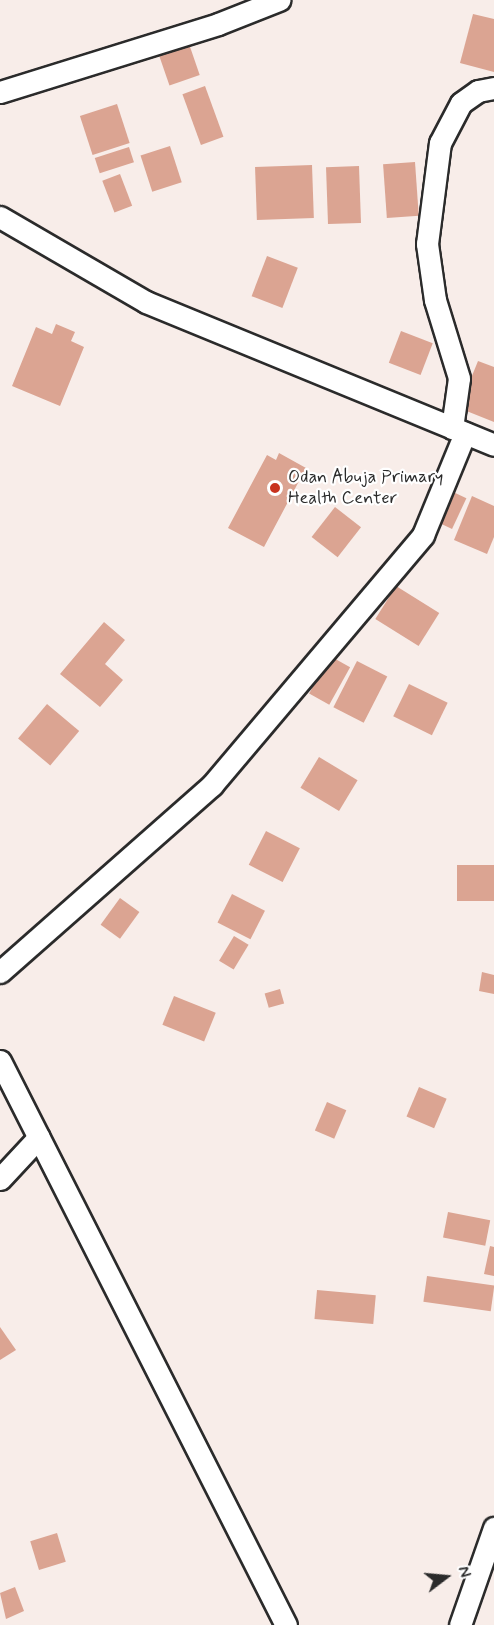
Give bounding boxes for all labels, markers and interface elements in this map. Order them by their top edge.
place label: Odan Abuja Primary Health Center [288,467,449,510]
marker: Odan Abuja Primary Health Center [266,479,284,497]
north arrow [416,1547,476,1607]
text: N [452,1564,475,1580]

